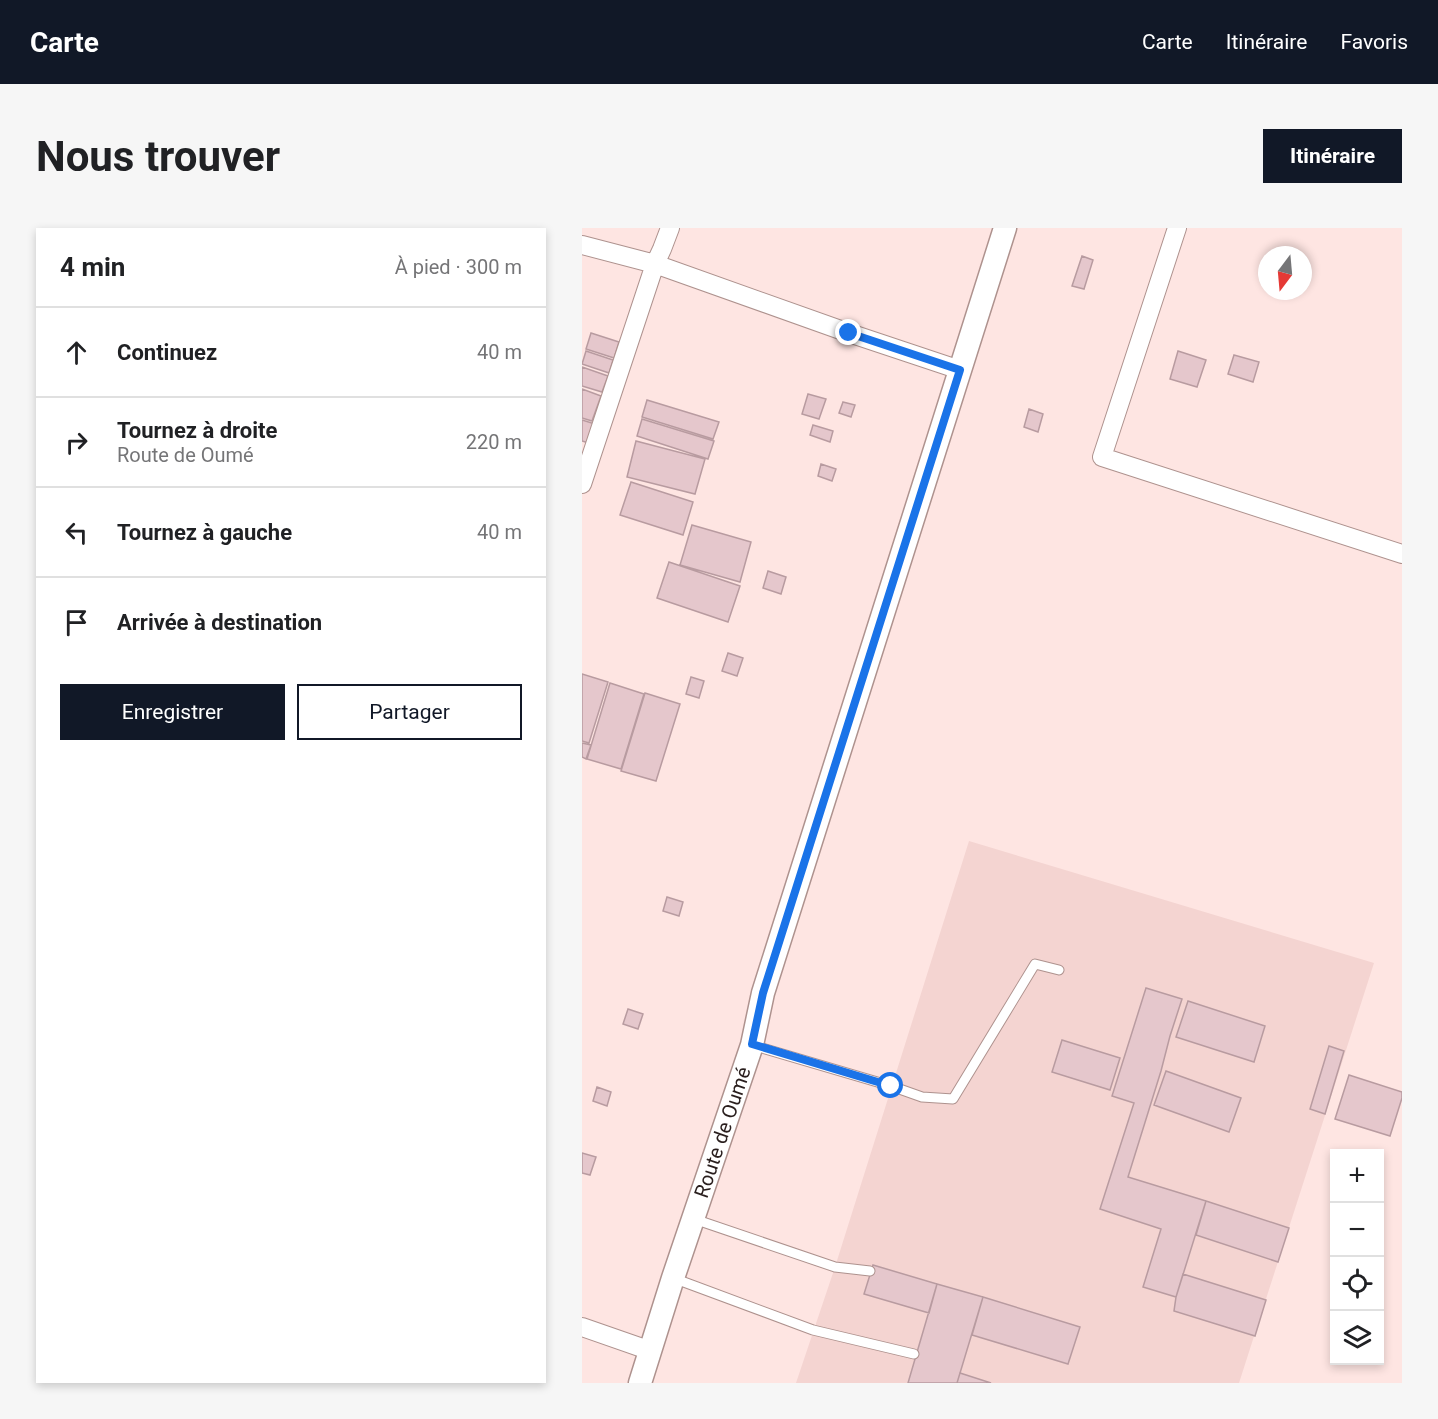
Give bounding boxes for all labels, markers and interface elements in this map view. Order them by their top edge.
text: Carte [30,26,99,59]
text: Carte [1142,30,1193,54]
text: Itinéraire [1226,30,1307,54]
text: Favoris [1340,30,1408,54]
button: Itinéraire [1263,129,1402,183]
text: Nous trouver [36,132,280,181]
north arrow [1258,246,1312,300]
text: 4 min [60,252,125,282]
text: À pied · 300 m [395,255,522,279]
route end [835,319,861,345]
icon: ahead [60,336,93,369]
text: Continuez [117,340,217,365]
text: 40 m [477,340,522,364]
text: Tournez à droite [117,418,277,443]
icon: right [60,426,93,459]
text: 220 m [466,430,522,454]
text: Route de Oumé [117,443,254,467]
icon: left [60,516,93,549]
text: Tournez à gauche [117,520,292,545]
text: 40 m [477,520,522,544]
icon: arrive [60,606,93,639]
text: Arrivée à destination [117,610,322,635]
button: Enregistrer [60,684,285,740]
button: Partager [297,684,522,740]
street label: Route de Oumé [689,1064,756,1201]
route start [877,1072,903,1098]
map controls [1330,1149,1384,1365]
button: + [1330,1149,1384,1203]
button: − [1330,1203,1384,1257]
button: locate [1330,1257,1384,1311]
button: layers [1330,1311,1384,1365]

